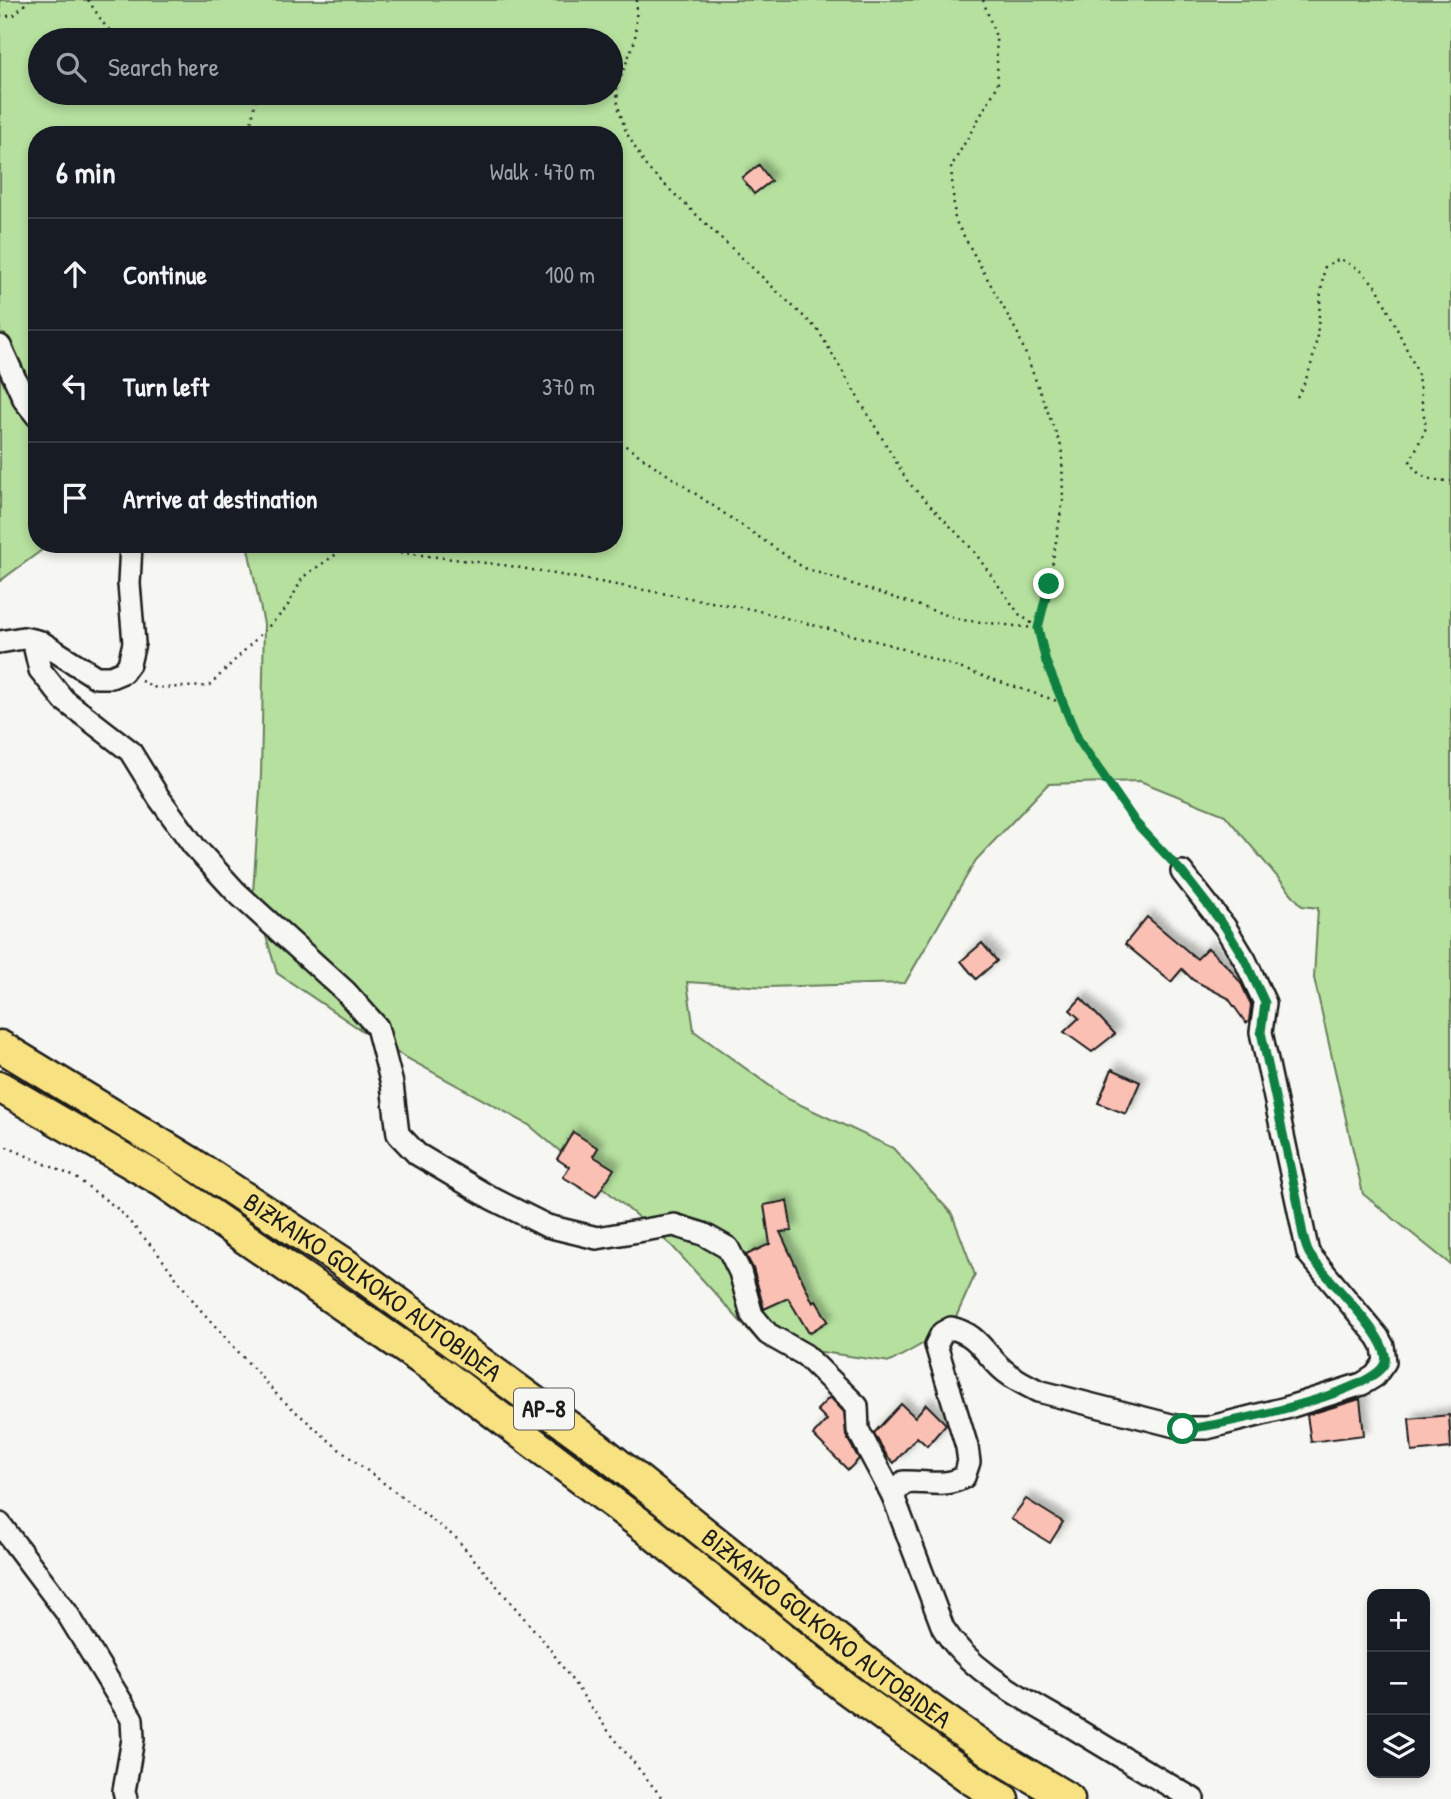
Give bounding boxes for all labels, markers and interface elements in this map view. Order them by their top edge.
search box [28,28,623,105]
icon: search [52,48,90,86]
text: Search here [108,49,219,84]
text: 6 min [56,152,116,192]
text: Walk · 470 m [490,156,595,187]
icon: ahead [56,255,94,293]
text: Continue [123,257,207,292]
text: 100 m [545,259,595,290]
icon: left [56,367,94,405]
text: Turn left [123,369,209,404]
text: 370 m [542,371,595,402]
icon: arrive [56,479,94,517]
text: Arrive at destination [123,481,318,516]
route end [1033,568,1064,599]
street label: BIZKAIKO GOLKOKO AUTOBIDEA [237,1184,509,1389]
road number: AP-8 [514,1388,574,1429]
route start [1167,1413,1198,1444]
street label: BIZKAIKO GOLKOKO AUTOBIDEA [695,1520,959,1736]
map controls [1367,1589,1430,1778]
button: + [1367,1589,1430,1652]
button: − [1367,1652,1430,1715]
button: layers [1367,1715,1430,1778]

